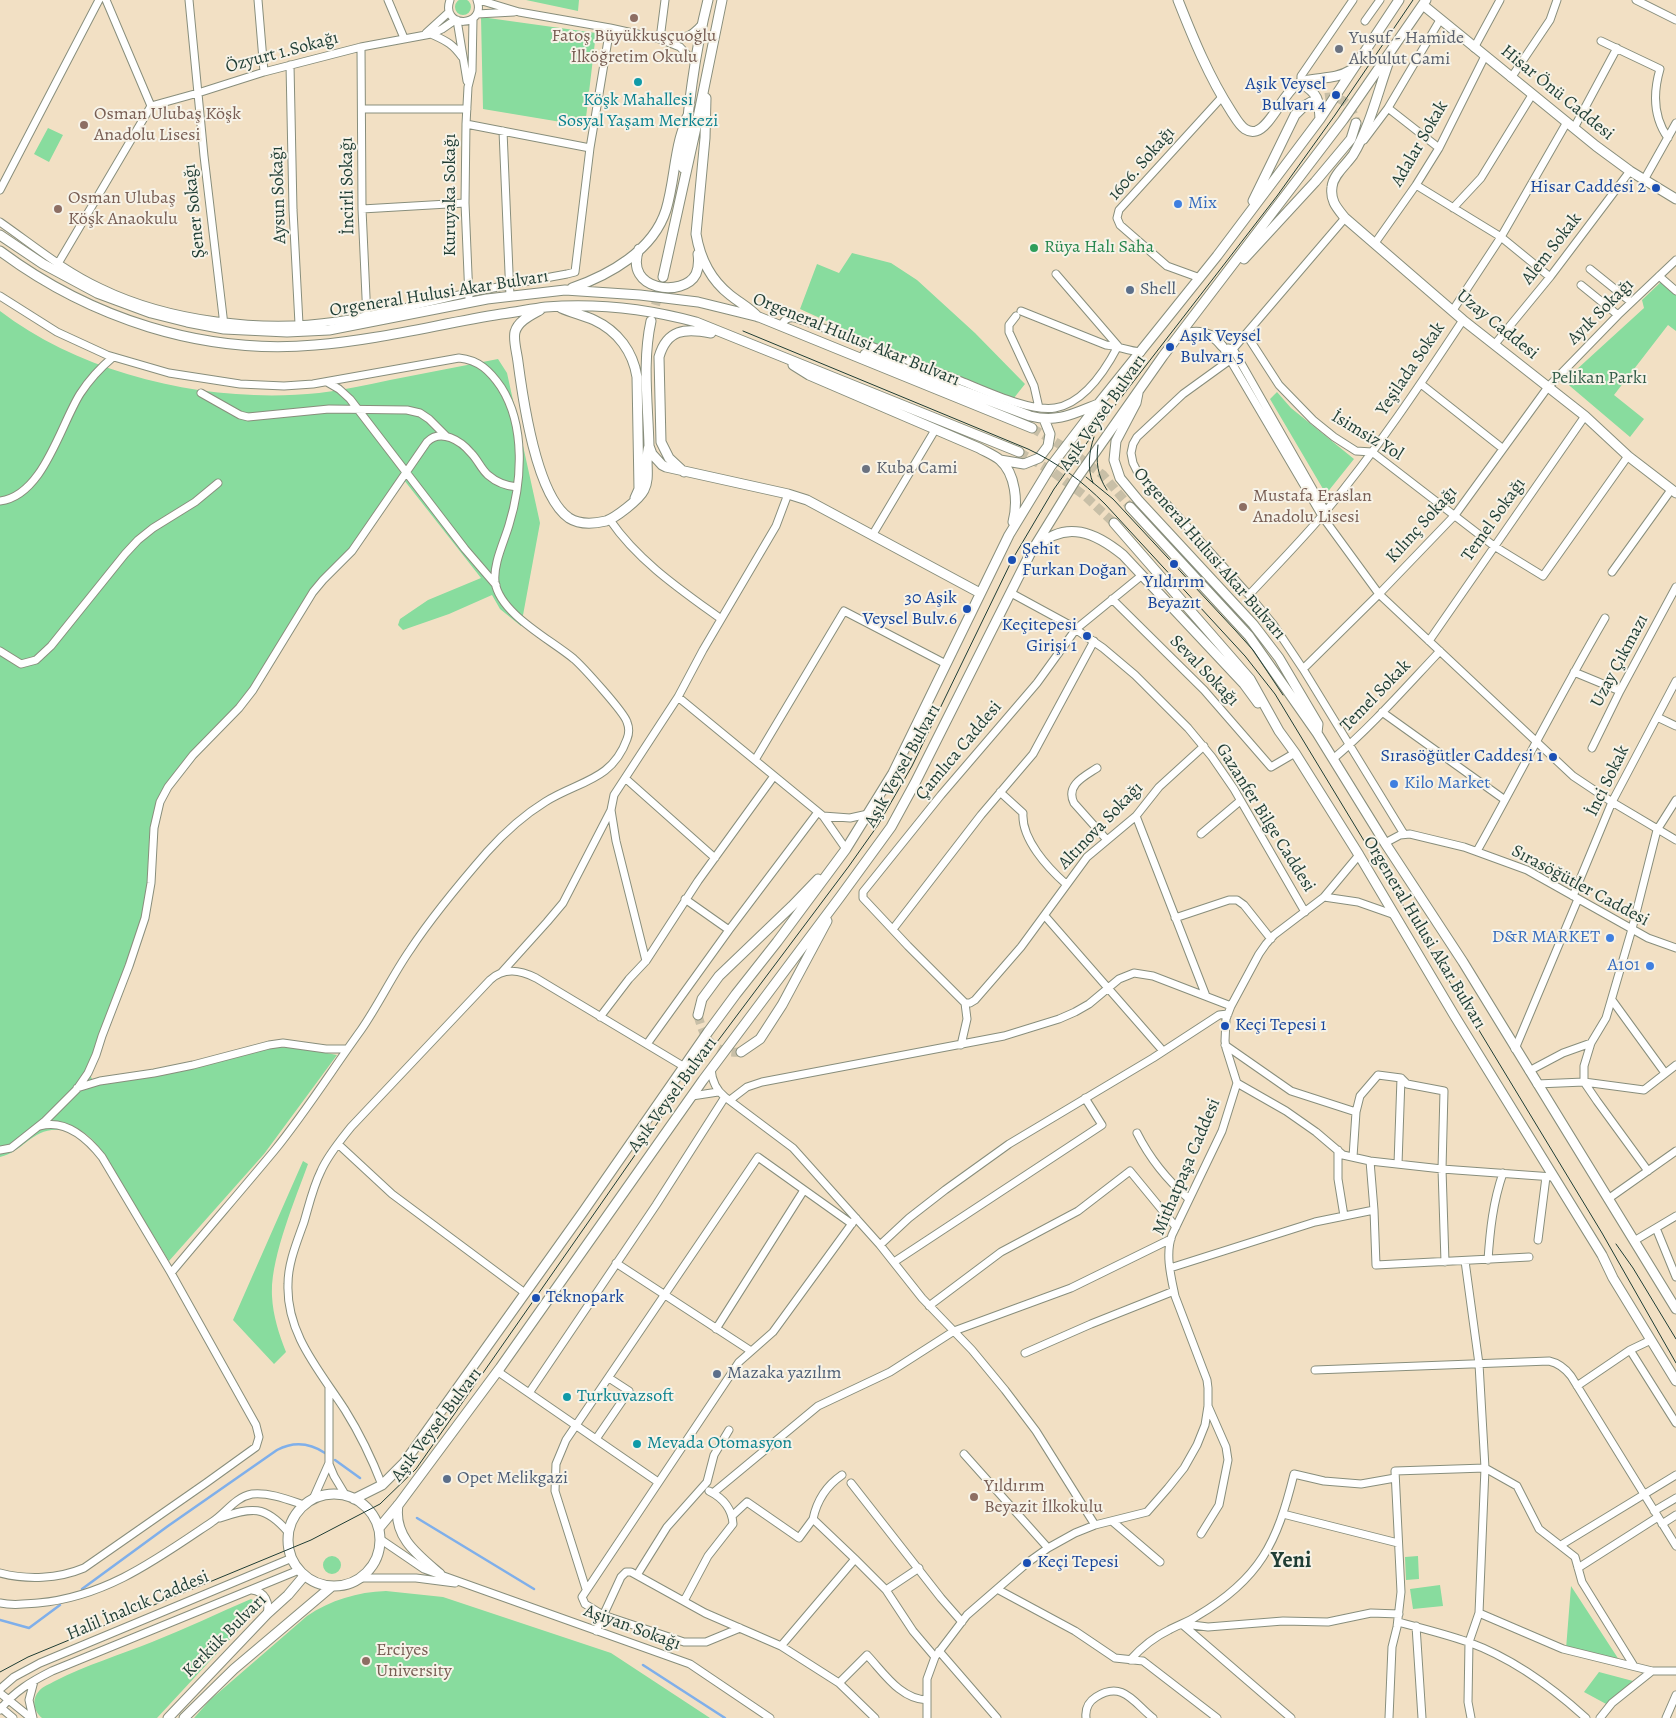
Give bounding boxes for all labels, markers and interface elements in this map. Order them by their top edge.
marker: Fatoş Büyükkuşçuoğlu İlköğretim Okulu [628,12,640,24]
place label: Fatoş Büyükkuşçuoğlu İlköğretim Okulu [551,26,717,68]
street label: Özyurt 1.Sokağı [223,28,341,78]
place label: Yusuf - Hamide Akbulut Cami [1349,28,1464,70]
street label: Hisar Önü Caddesi [1496,41,1618,145]
marker: Yusuf - Hamide Akbulut Cami [1333,43,1345,55]
place label: Aşık Veysel Bulvarı 4 [1245,74,1326,116]
marker: Köşk Mahallesi Sosyal Yaşam Merkezi [632,76,644,88]
marker: Aşık Veysel Bulvarı 4 [1330,89,1342,101]
place label: Köşk Mahallesi Sosyal Yaşam Merkezi [558,90,718,132]
street label: Adalar Sokak [1387,97,1453,191]
place label: Osman Ulubaş Köşk Anadolu Lisesi [94,104,241,146]
marker: Osman Ulubaş Köşk Anadolu Lisesi [78,119,90,131]
street label: 1606. Sokağı [1104,123,1180,205]
street label: Kuruyaka Sokağı [440,133,462,257]
street label: İncirli Sokağı [336,137,360,235]
street label: Aysun Sokağı [267,146,291,244]
street label: Şener Sokağı [179,163,211,259]
place label: Hisar Caddesi 2 [1530,177,1646,199]
marker: Hisar Caddesi 2 [1650,182,1662,194]
place label: Osman Ulubaş Köşk Anaokulu [68,188,178,230]
place label: Mix [1188,193,1217,215]
marker: Mix [1172,198,1184,210]
marker: Osman Ulubaş Köşk Anaokulu [52,203,64,215]
street label: Alem Sokak [1517,209,1587,289]
place label: Rüya Halı Saha [1044,237,1154,259]
marker: Rüya Halı Saha [1028,242,1040,254]
street label: Orgeneral Hulusi Akar Bulvarı [328,266,550,322]
street label: Ayık Sokağı [1563,274,1639,350]
place label: Shell [1140,279,1176,301]
marker: Shell [1124,284,1136,296]
street label: Uzay Caddesi [1452,285,1542,365]
street label: Orgeneral Hulusi Akar Bulvarı [749,289,963,391]
street label: Yeşilada Sokak [1372,318,1450,420]
place label: Aşık Veysel Bulvarı 5 [1180,326,1261,368]
marker: Aşık Veysel Bulvarı 5 [1164,341,1176,353]
street label: Aşık Veysel Bulvarı [1055,351,1151,475]
park label: Pelikan Parkı [1551,368,1647,390]
street label: İsimsiz Yol [1327,406,1407,466]
place label: Kuba Cami [876,458,957,480]
marker: Kuba Cami [860,463,872,475]
street label: Orgeneral Hulusi Akar Bulvarı [1128,463,1290,645]
street label: Temel Sokağı [1457,474,1531,566]
street label: Kılınç Sokağı [1382,482,1462,568]
place label: Mustafa Eraslan Anadolu Lisesi [1253,486,1372,528]
marker: Mustafa Eraslan Anadolu Lisesi [1237,501,1249,513]
place label: Şehit Furkan Doğan [1022,539,1127,582]
marker: Şehit Furkan Doğan [1006,554,1018,566]
marker: Yıldırım Beyazıt [1168,558,1180,570]
place label: Yıldırım Beyazıt [1144,572,1204,614]
place label: 30 Aşik Veysel Bulv.6 [863,588,957,630]
marker: 30 Aşik Veysel Bulv.6 [961,603,973,615]
street label: Uzay Çıkmazı [1586,611,1654,711]
place label: Keçitepesi Girişi 1 [1002,615,1077,658]
marker: Keçitepesi Girişi 1 [1081,630,1093,642]
street label: Seval Sokağı [1165,631,1243,711]
street label: Temel Sokak [1336,655,1416,737]
street label: Çamlıca Caddesi [911,697,1007,805]
street label: Aşık Veysel Bulvarı [860,701,946,831]
street label: Gazanfer Bilge Caddesi [1211,740,1319,896]
street label: İnci Sokak [1582,742,1634,820]
place label: Sırasöğütler Caddesi 1 [1380,746,1543,768]
marker: Sırasöğütler Caddesi 1 [1547,751,1559,763]
place label: Kilo Market [1404,773,1490,795]
street label: Altınova Sokağı [1054,778,1148,874]
marker: Kilo Market [1388,778,1400,790]
street label: Orgeneral Hulusi Akar Bulvarı [1358,833,1490,1033]
street label: Sırasöğütler Caddesi [1507,841,1653,931]
place label: D&R MARKET [1492,927,1600,949]
marker: D&R MARKET [1604,932,1616,944]
place label: A101 [1608,955,1640,977]
marker: A101 [1644,960,1656,972]
place label: Keçi Tepesi 1 [1235,1015,1327,1037]
marker: Keçi Tepesi 1 [1219,1020,1231,1032]
street label: Aşık Veysel Bulvarı [624,1033,722,1157]
street label: Mithatpaşa Caddesi [1148,1095,1226,1239]
place label: Teknopark [546,1287,624,1309]
marker: Teknopark [530,1292,542,1304]
place label: Mazaka yazılım [727,1363,842,1385]
street label: Aşık Veysel Bulvarı [387,1364,487,1486]
marker: Mazaka yazılım [711,1368,723,1380]
place label: Turkuvazsoft [577,1386,674,1408]
marker: Turkuvazsoft [561,1391,573,1403]
place label: Mevada Otomasyon [647,1433,792,1455]
marker: Mevada Otomasyon [631,1438,643,1450]
place label: Opet Melikgazi [457,1468,568,1490]
marker: Opet Melikgazi [441,1473,453,1485]
place label: Yıldırım Beyazit İlkokulu [984,1476,1103,1518]
marker: Yıldırım Beyazit İlkokulu [968,1491,980,1503]
district label: Yeni [1271,1549,1311,1575]
place label: Keçi Tepesi [1037,1552,1119,1574]
marker: Keçi Tepesi [1021,1557,1033,1569]
street label: Halil İnalcık Caddesi [64,1566,212,1646]
street label: Kerkük Bulvarı [179,1590,271,1682]
street label: Aşiyan Sokağı [581,1600,683,1656]
place label: Erciyes University [376,1640,452,1682]
marker: Erciyes University [360,1655,372,1667]

